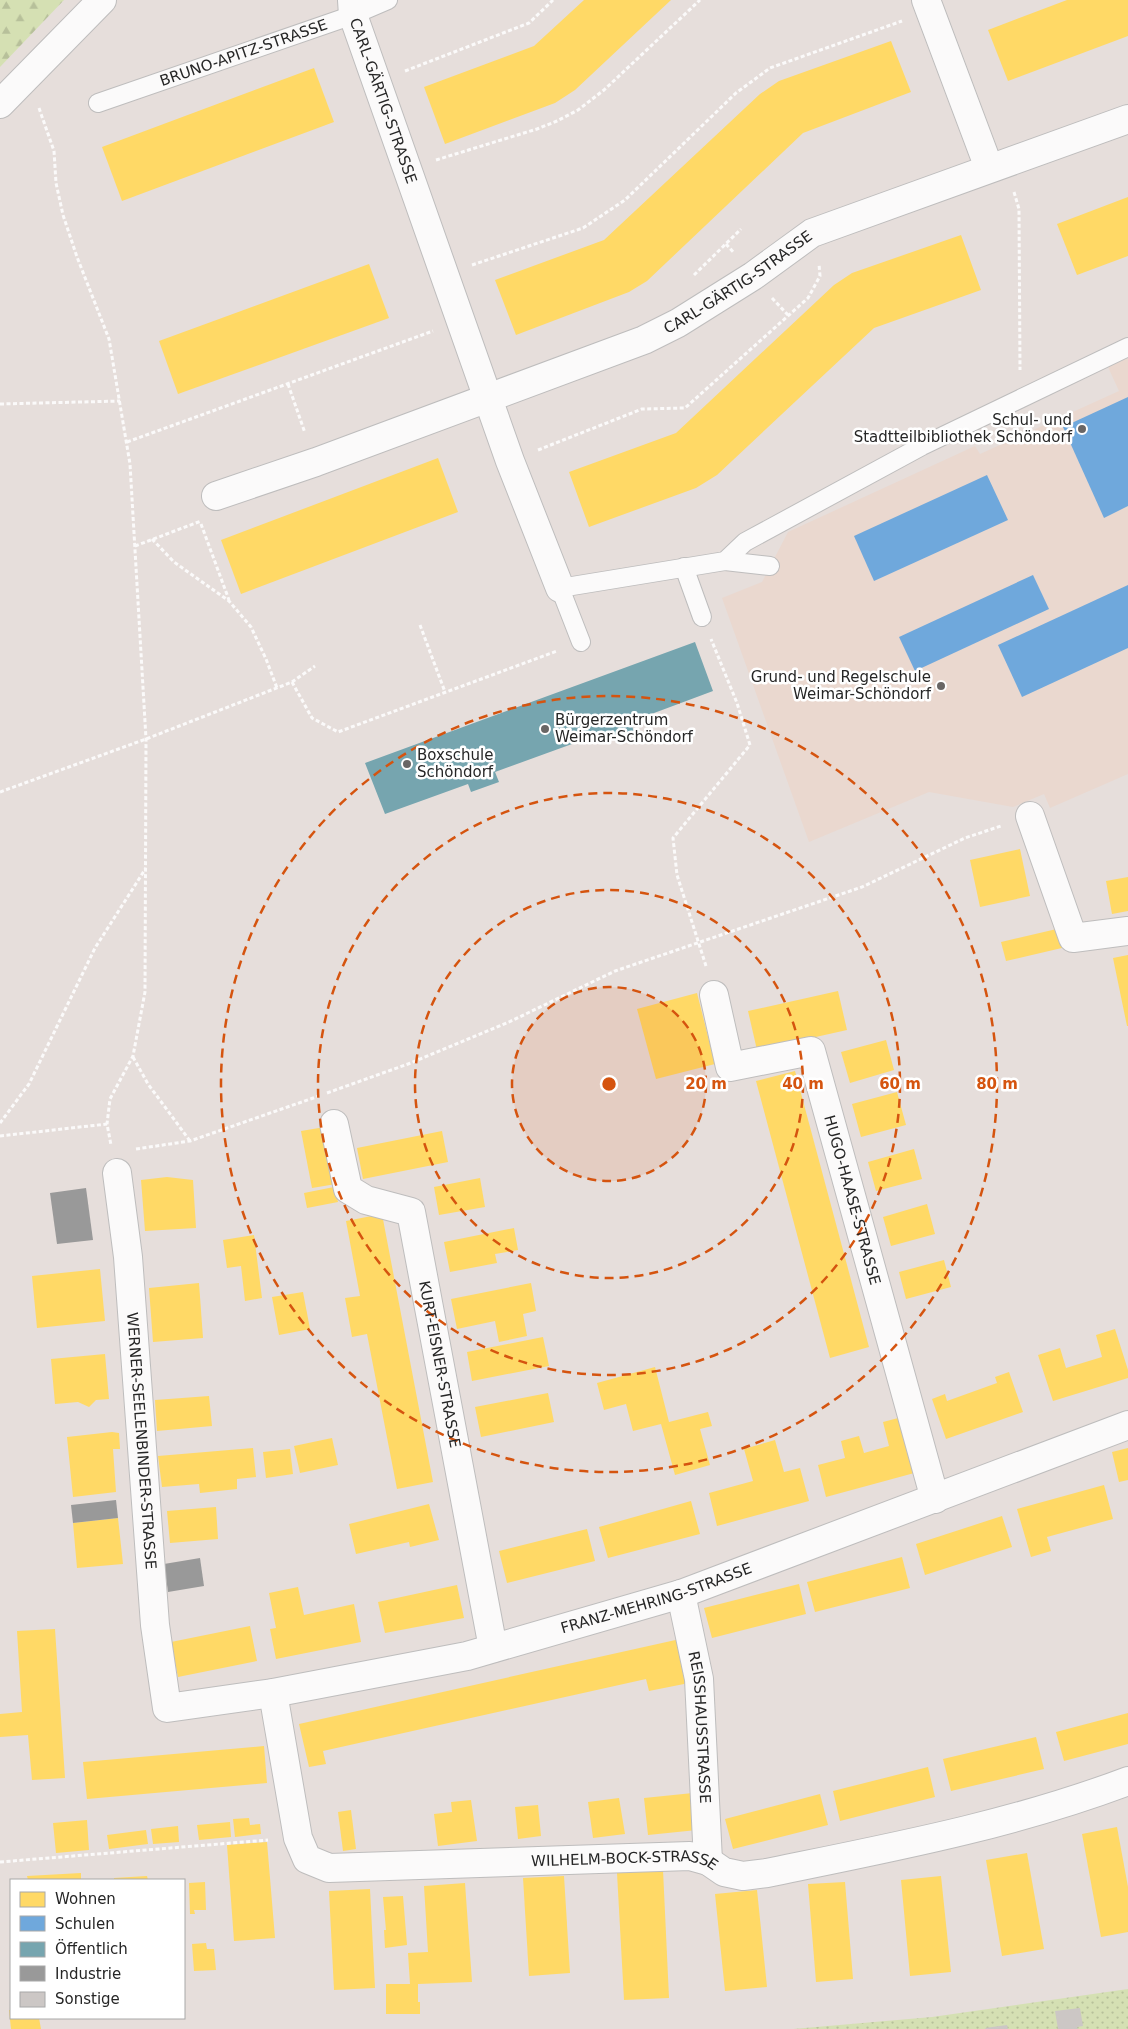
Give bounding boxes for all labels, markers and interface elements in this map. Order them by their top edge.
street label: BRUNO-APITZ-STRASSE [157,16,330,90]
street label: CARL-GÄRTIG-STRASSE [346,16,421,186]
street label: CARL-GÄRTIG-STRASSE [661,227,816,338]
place label: Schul- und Stadtteilbibliothek Schöndorf [854,411,1073,446]
marker: Schul- und Stadtteilbibliothek Schöndorf [1076,423,1088,435]
place label: Grund- und Regelschule Weimar-Schöndorf [751,668,932,703]
marker: Grund- und Regelschule Weimar-Schöndorf [935,680,947,692]
place label: Bürgerzentrum Weimar-Schöndorf [555,711,694,746]
marker: Bürgerzentrum Weimar-Schöndorf [539,723,551,735]
place label: Boxschule Schöndorf [417,746,494,781]
marker: Boxschule Schöndorf [401,758,413,770]
centre of rings [600,1075,618,1093]
text: 20 m [685,1075,727,1093]
text: 40 m [782,1075,824,1093]
text: 60 m [879,1075,921,1093]
text: 80 m [976,1075,1018,1093]
street label: HUGO-HAASE-STRASSE [820,1113,884,1287]
street label: KURT-EISNER-STRASSE [415,1279,464,1449]
street label: WERNER-SEELENBINDER-STRASSE [123,1312,160,1570]
street label: FRANZ-MEHRING-STRASSE [559,1559,754,1637]
street label: REISSHAUSSTRASSE [684,1649,714,1804]
street label: WILHELM-BOCK-STRASSE [531,1847,722,1874]
legend [10,1879,185,2019]
text: Wohnen [55,1890,116,1908]
text: Schulen [55,1915,115,1933]
text: Öffentlich [55,1939,128,1958]
text: Industrie [55,1965,121,1983]
text: Sonstige [55,1990,120,2008]

